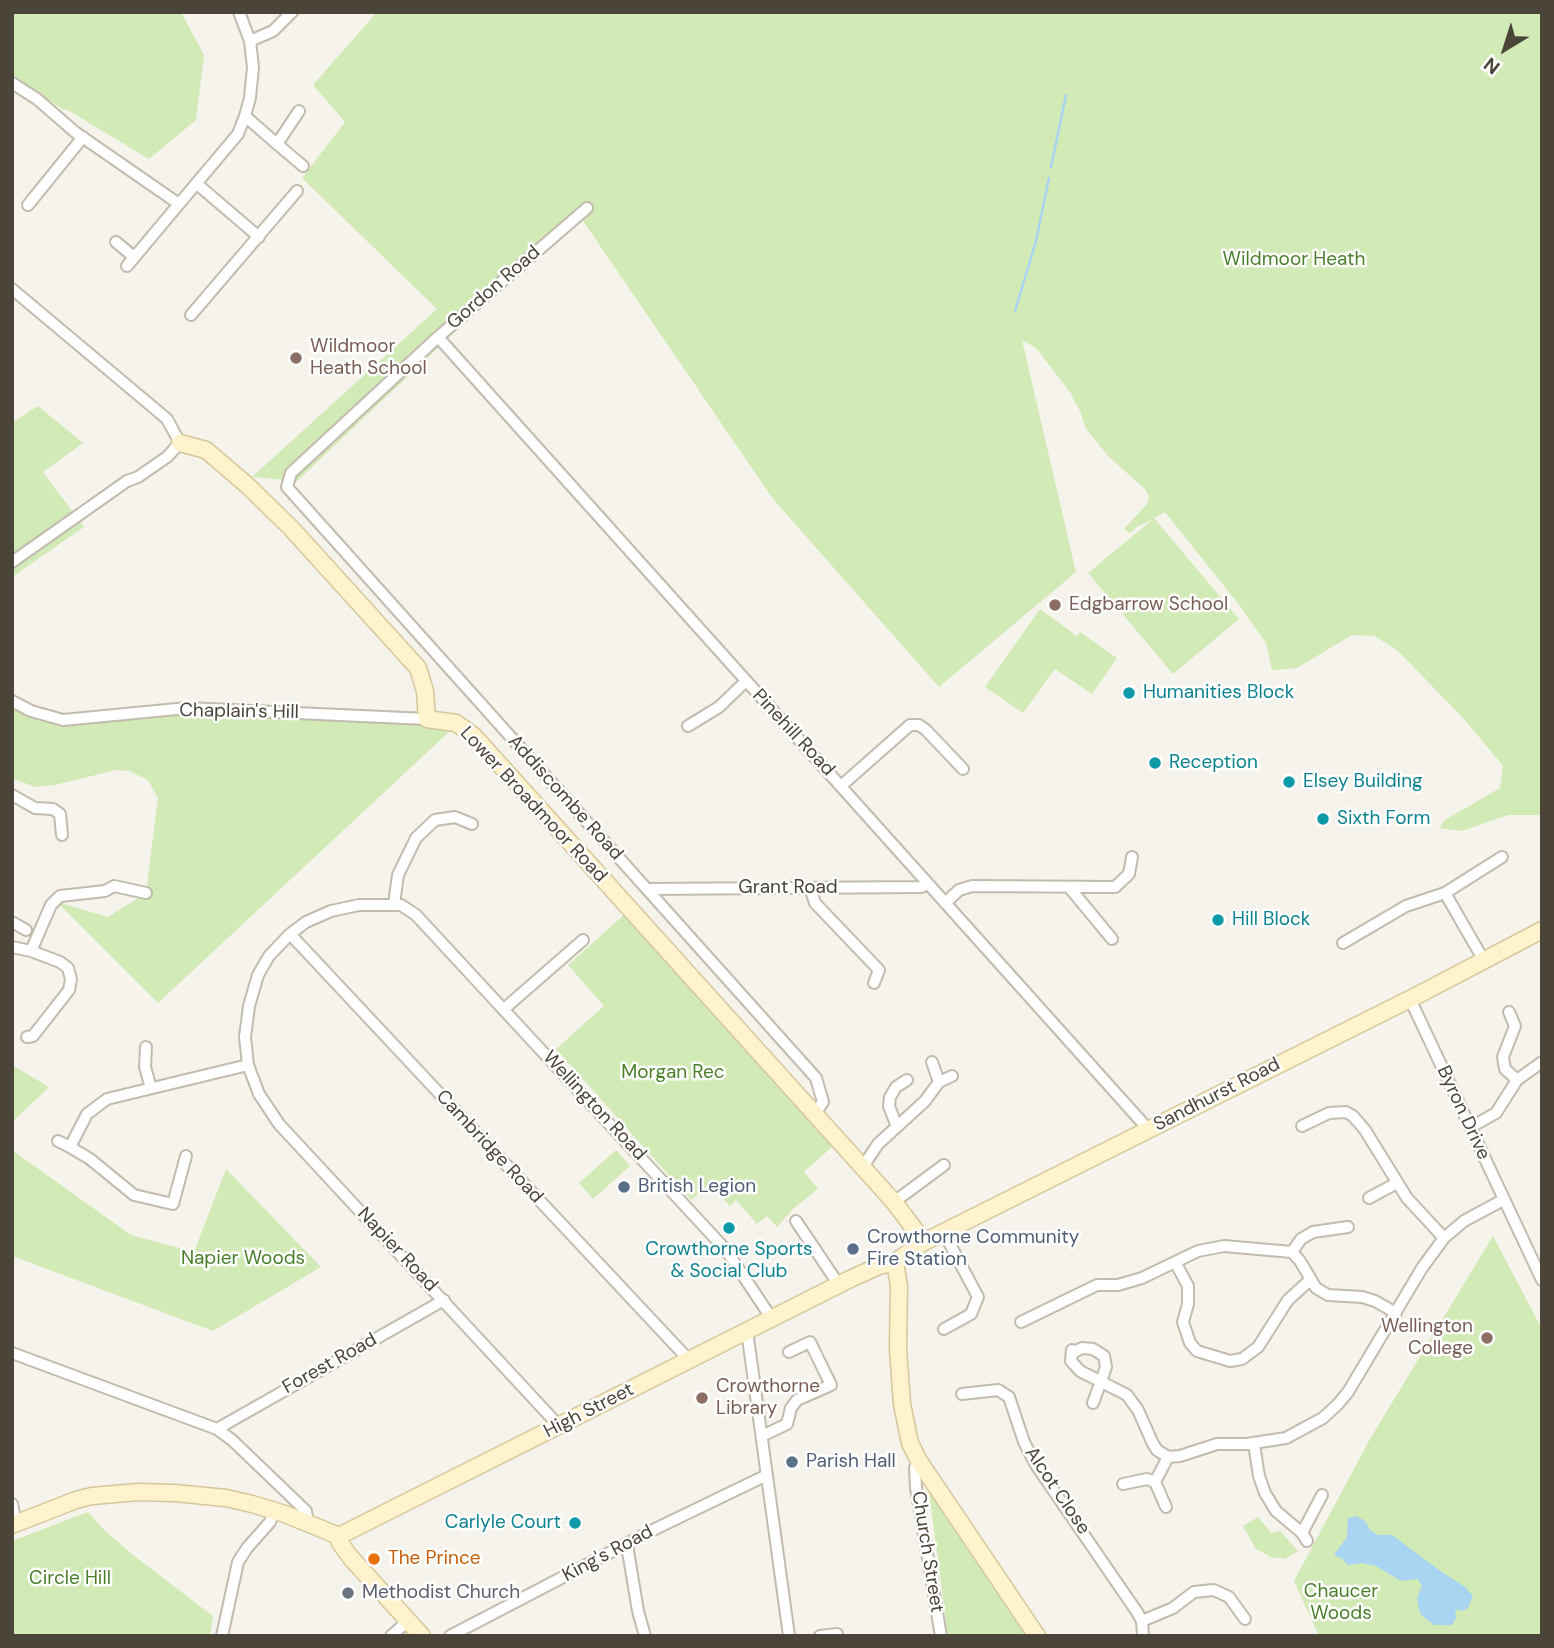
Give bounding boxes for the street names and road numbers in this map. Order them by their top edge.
street label: Gordon Road [443,241,545,335]
street label: Pinehill Road [747,685,839,781]
street label: Chaplain's Hill [179,700,299,724]
street label: Lower Broadmoor Road [455,722,611,888]
street label: Addiscombe Road [503,731,627,865]
street label: Grant Road [738,877,838,899]
street label: Wellington Road [537,1047,651,1165]
street label: Sandhurst Road [1150,1053,1284,1137]
street label: Byron Drive [1431,1062,1495,1164]
street label: Cambridge Road [431,1086,547,1208]
street label: Napier Road [352,1203,442,1297]
street label: Forest Road [279,1329,381,1399]
street label: High Street [540,1379,638,1443]
street label: Alcot Close [1019,1443,1095,1539]
street label: Church Street [906,1490,948,1614]
street label: King's Road [559,1521,657,1587]

